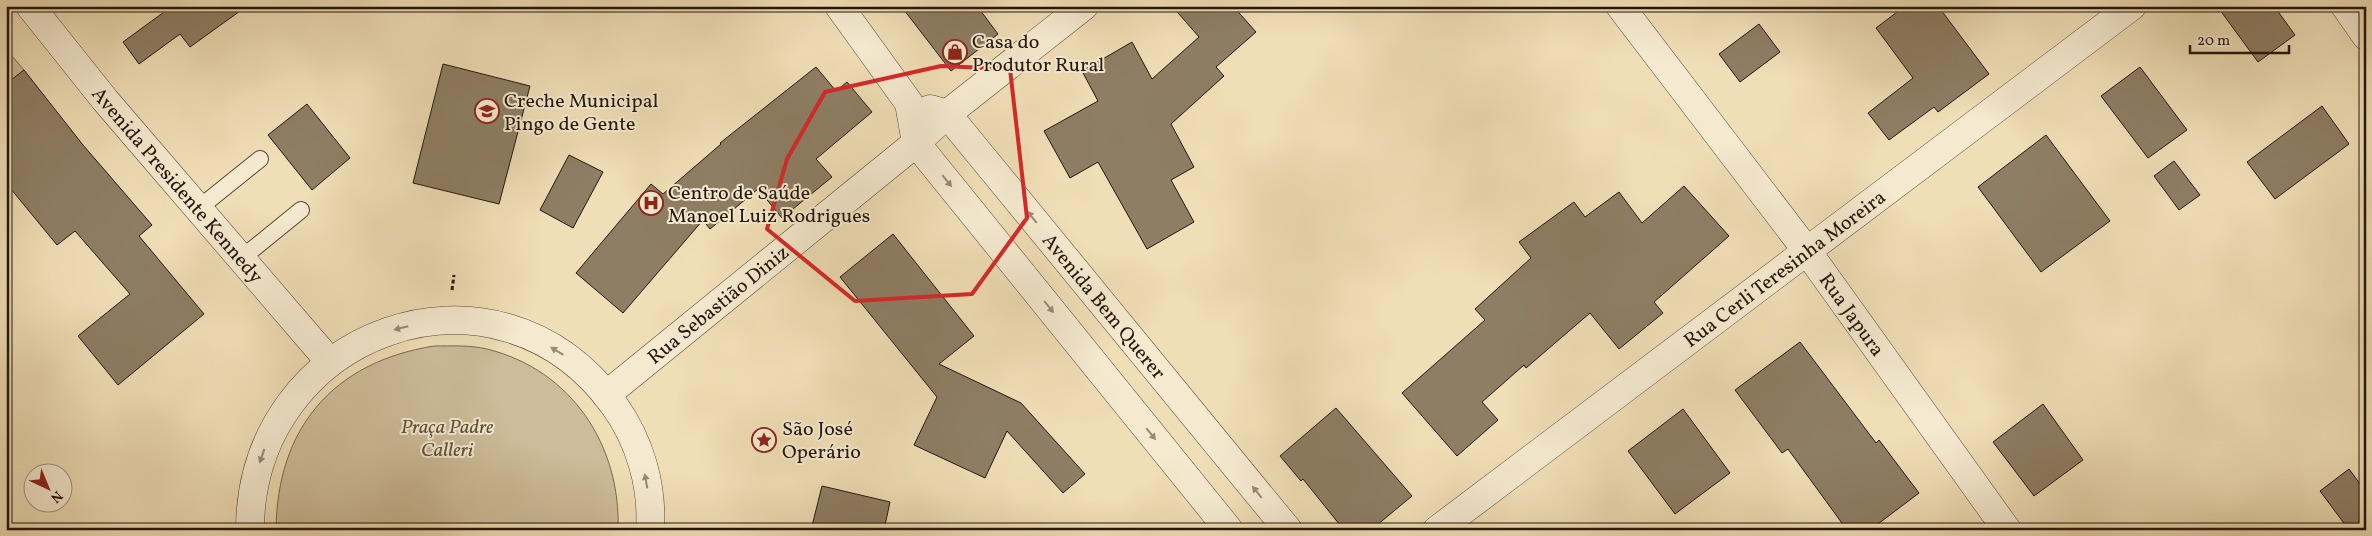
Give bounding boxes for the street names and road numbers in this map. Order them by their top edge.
street label: Avenida Presidente Kennedy [84,82,269,290]
street label: Rua Cerli Teresinha Moreira [1679,184,1892,355]
street label: Avenida Bem Querer [1035,228,1171,386]
street label: Rua Sebastião Diniz [642,240,796,372]
street label: Rua Japura [1811,268,1890,363]

